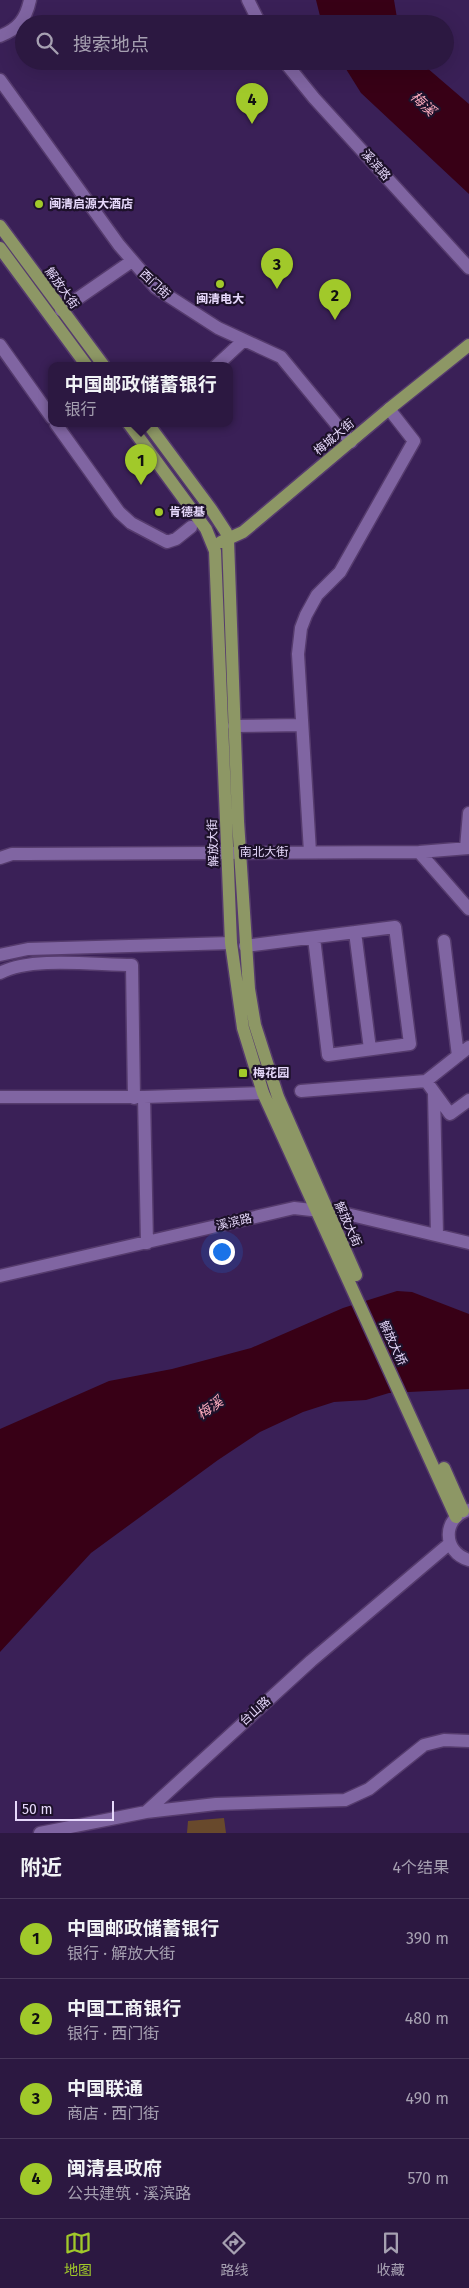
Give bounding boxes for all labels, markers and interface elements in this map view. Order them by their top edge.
search box [15,15,454,70]
icon: search [33,29,61,57]
text: 搜索地点 [73,33,149,56]
pin: 4 [236,83,268,124]
water label: 梅溪 [407,88,440,121]
street label: 溪滨路 [359,147,393,183]
place label: 闽清启源大酒店 [49,197,133,211]
marker: 闽清启源大酒店 [33,198,45,210]
pin: 3 [261,248,293,289]
street label: 解放大街 [42,264,82,312]
street label: 西门街 [137,267,173,301]
marker: 闽清电大 [214,278,226,290]
pin: 2 [319,279,351,320]
place label: 闽清电大 [196,292,244,306]
popup [48,362,233,427]
text: 中国邮政储蓄银行 [64,373,217,396]
text: 银行 [64,400,97,419]
street label: 梅城大街 [311,416,357,458]
pin: 1 [125,444,157,485]
place label: 肯德基 [169,505,205,519]
marker: 肯德基 [153,506,165,518]
street label: 解放大街 [205,819,221,867]
street label: 南北大街 [240,845,288,859]
place label: 梅花园 [253,1066,289,1080]
marker: 梅花园 [237,1067,249,1079]
street label: 解放大街 [332,1199,364,1249]
street label: 溪滨路 [215,1211,253,1233]
your location [209,1239,235,1265]
street label: 解放大桥 [377,1318,409,1368]
water label: 梅溪 [194,1392,228,1423]
street label: 台山路 [237,1694,273,1728]
scale bar [15,1798,114,1821]
text: 50 m [22,1801,53,1818]
text: 附近 [20,1855,62,1881]
text: 4个结果 [392,1858,449,1877]
text: 中国邮政储蓄银行 [67,1917,219,1940]
text: 1 [32,1929,40,1948]
text: 390 m [406,1929,449,1948]
text: 银行 · 解放大街 [67,1944,175,1963]
text: 中国工商银行 [67,1997,181,2020]
text: 2 [32,2009,40,2028]
text: 480 m [405,2009,449,2028]
text: 银行 · 西门街 [67,2024,159,2043]
text: 中国联通 [67,2077,143,2100]
text: 3 [32,2089,40,2108]
text: 490 m [406,2089,449,2108]
text: 商店 · 西门街 [67,2104,159,2123]
text: 闽清县政府 [67,2157,162,2180]
text: 4 [31,2169,41,2188]
text: 570 m [408,2169,449,2188]
text: 公共建筑 · 溪滨路 [67,2184,191,2203]
tab: 地图 [64,2229,92,2279]
tab: 路线 [220,2229,248,2279]
tab: 收藏 [377,2229,405,2279]

